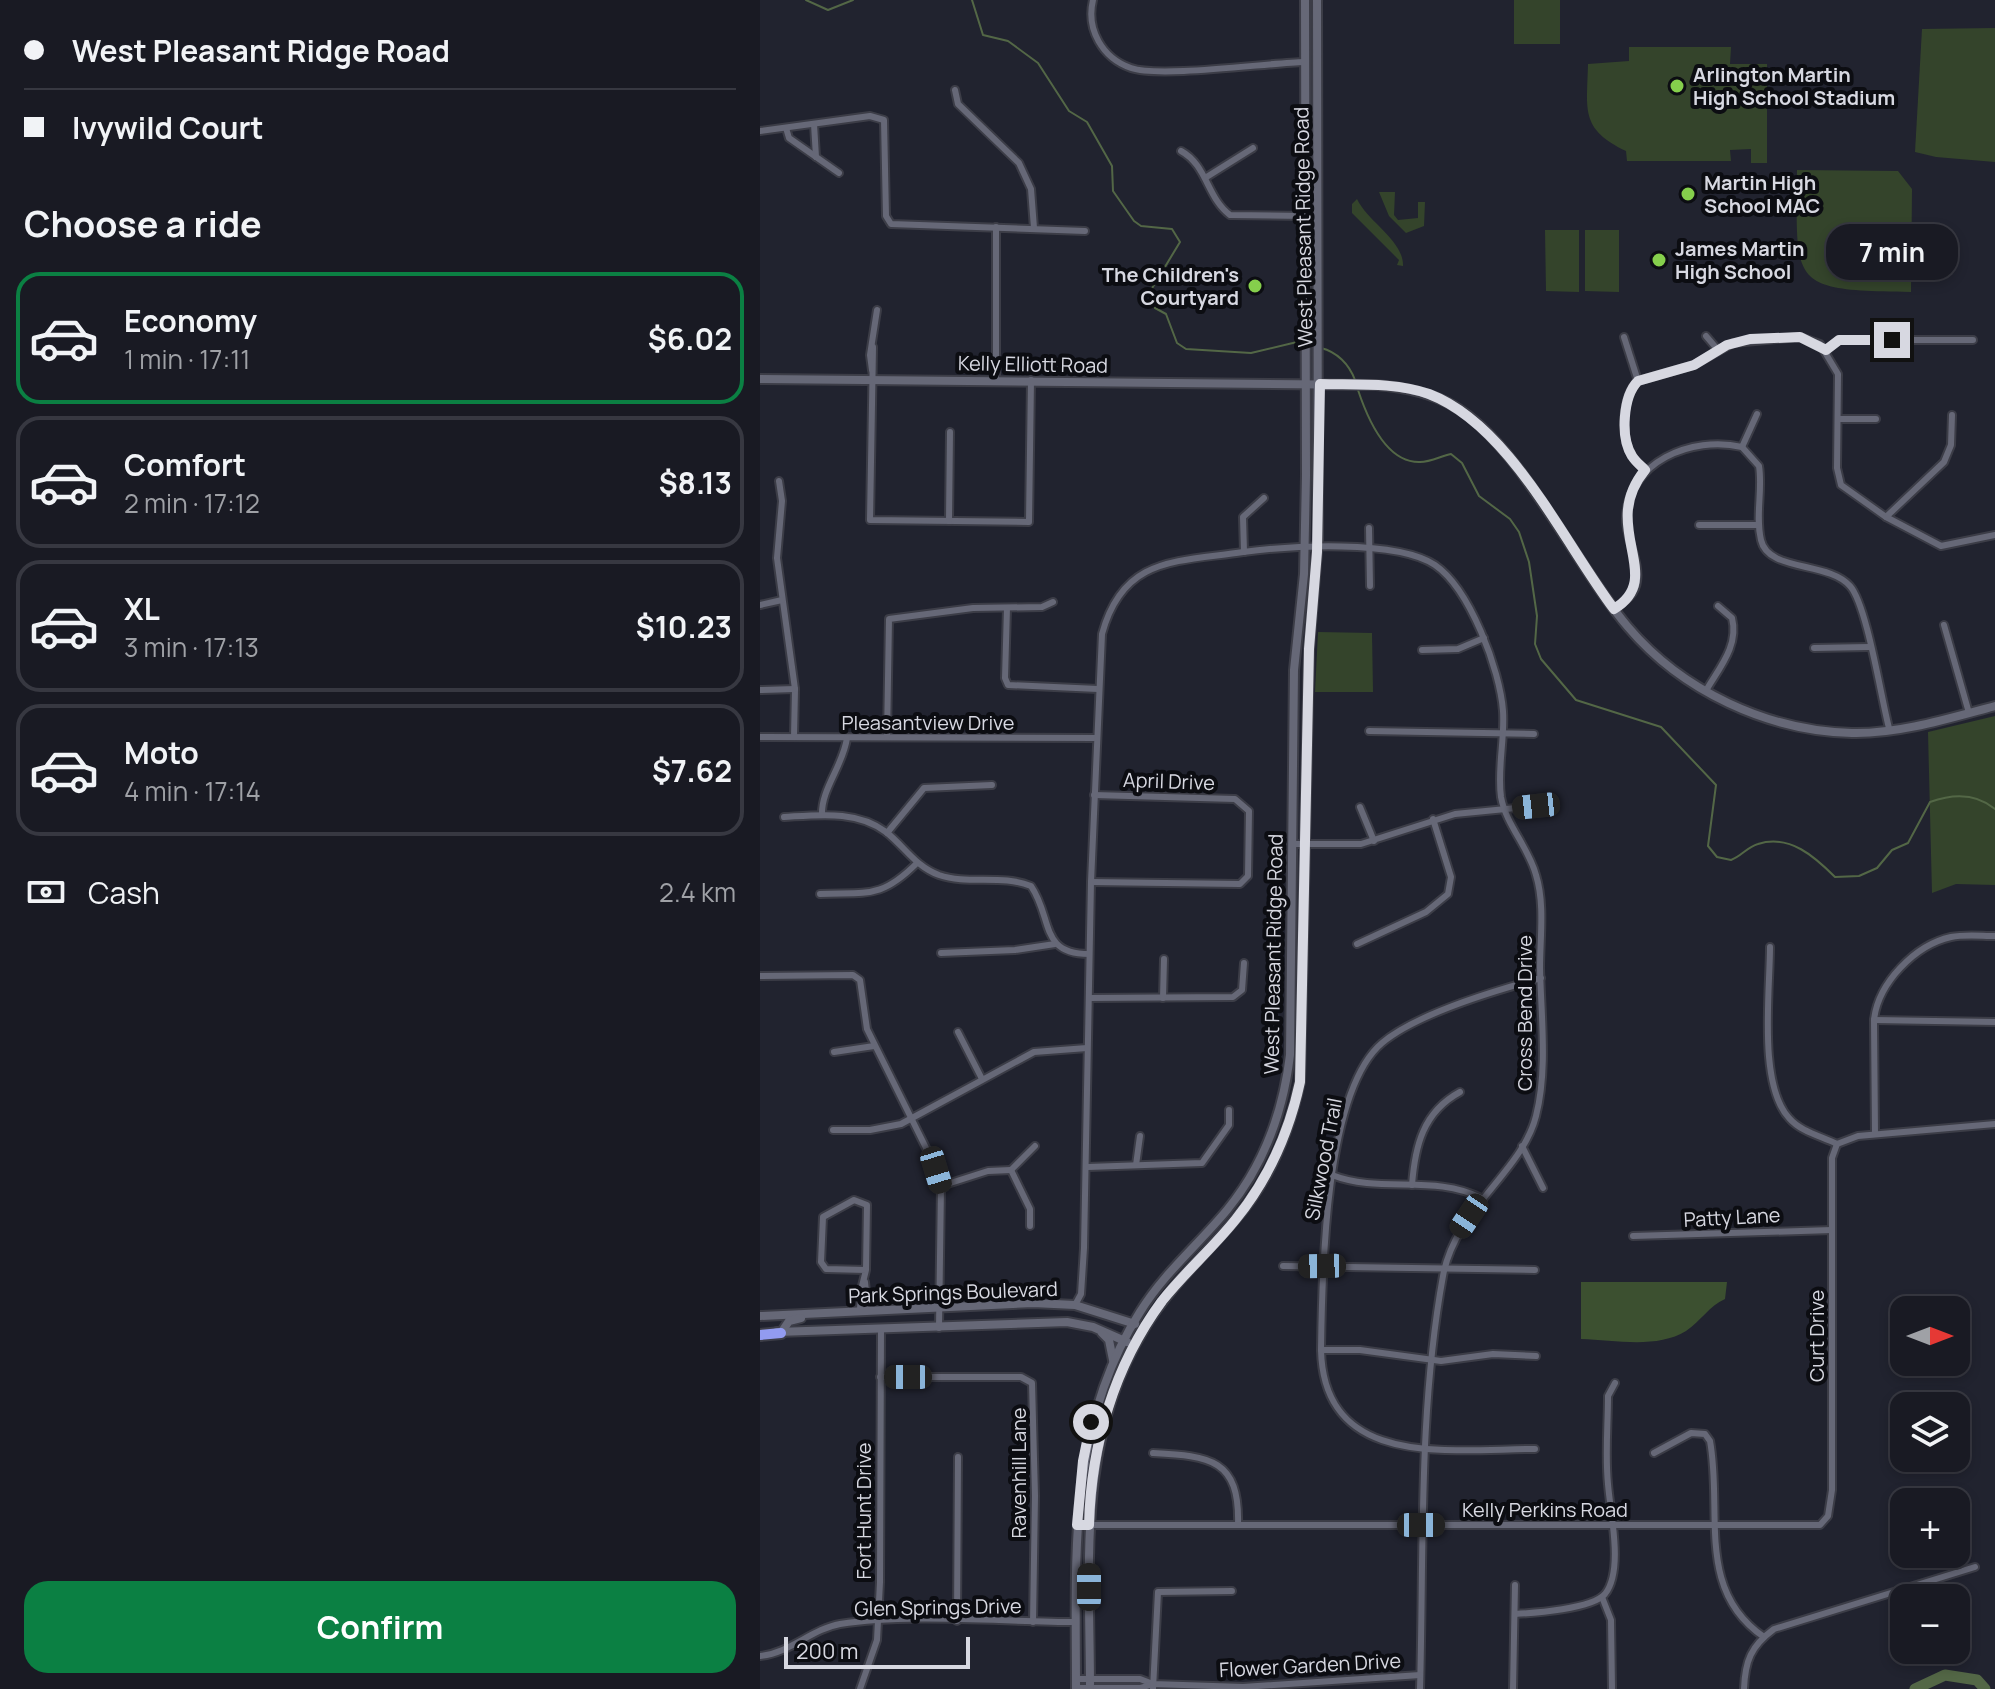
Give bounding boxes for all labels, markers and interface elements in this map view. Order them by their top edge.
text: West Pleasant Ridge Road [72,30,450,71]
place label: Arlington Martin High School Stadium [1693,61,1895,111]
marker: Arlington Martin High School Stadium [1668,77,1686,95]
street label: West Pleasant Ridge Road [1287,106,1319,348]
text: Ivywild Court [72,107,263,148]
place label: Martin High School MAC [1704,169,1820,219]
marker: Martin High School MAC [1679,185,1697,203]
text: Choose a ride [24,199,262,248]
callout: 7 min [1826,224,1958,280]
text: 7 min [1859,234,1925,270]
place label: James Martin High School [1675,235,1805,285]
marker: James Martin High School [1650,251,1668,269]
place label: The Children's Courtyard [1102,261,1239,311]
marker: The Children's Courtyard [1246,277,1264,295]
text: Economy [124,300,257,341]
icon: car [28,302,100,374]
text: $6.02 [648,318,732,359]
route end [1874,322,1910,358]
text: 1 min · 17:11 [124,341,250,377]
street label: Kelly Elliott Road [958,349,1108,379]
text: Comfort [124,444,246,485]
icon: car [28,446,100,518]
text: $8.13 [659,462,732,503]
text: 2 min · 17:12 [124,485,260,521]
text: XL [124,588,160,629]
icon: car [28,590,100,662]
text: $10.23 [636,606,732,647]
text: 3 min · 17:13 [124,629,259,665]
street label: Pleasantview Drive [841,709,1015,736]
text: Moto [124,732,199,773]
icon: car [28,734,100,806]
text: $7.62 [652,750,732,791]
street label: April Drive [1123,766,1215,796]
text: 4 min · 17:14 [124,773,261,809]
car [1511,792,1561,820]
street label: West Pleasant Ridge Road [1257,833,1289,1075]
icon: cash [24,870,68,914]
text: Cash [88,872,160,913]
text: 2.4 km [659,874,736,910]
street label: Cross Bend Drive [1511,935,1538,1091]
street label: Silkwood Trail [1298,1095,1348,1223]
car [918,1144,954,1196]
car [1446,1189,1492,1243]
street label: Patty Lane [1683,1201,1781,1233]
car [1298,1254,1346,1278]
street label: Park Springs Boulevard [848,1275,1058,1309]
street label: Curt Drive [1803,1290,1830,1382]
north arrow [1890,1296,1970,1376]
map controls [1890,1296,1970,1664]
car [884,1365,932,1389]
button: layers [1890,1392,1970,1472]
route start [1073,1404,1109,1440]
street label: Ravenhill Lane [1005,1407,1032,1539]
street label: Fort Hunt Drive [850,1442,877,1580]
button: + [1890,1488,1970,1568]
street label: Kelly Perkins Road [1462,1496,1628,1523]
car [1397,1513,1445,1537]
car [1077,1563,1101,1611]
button: Confirm [24,1581,736,1673]
button: − [1890,1584,1970,1664]
street label: Glen Springs Drive [854,1592,1022,1622]
scale bar [784,1633,970,1669]
text: 200 m [796,1636,858,1666]
street label: Flower Garden Drive [1218,1647,1402,1683]

